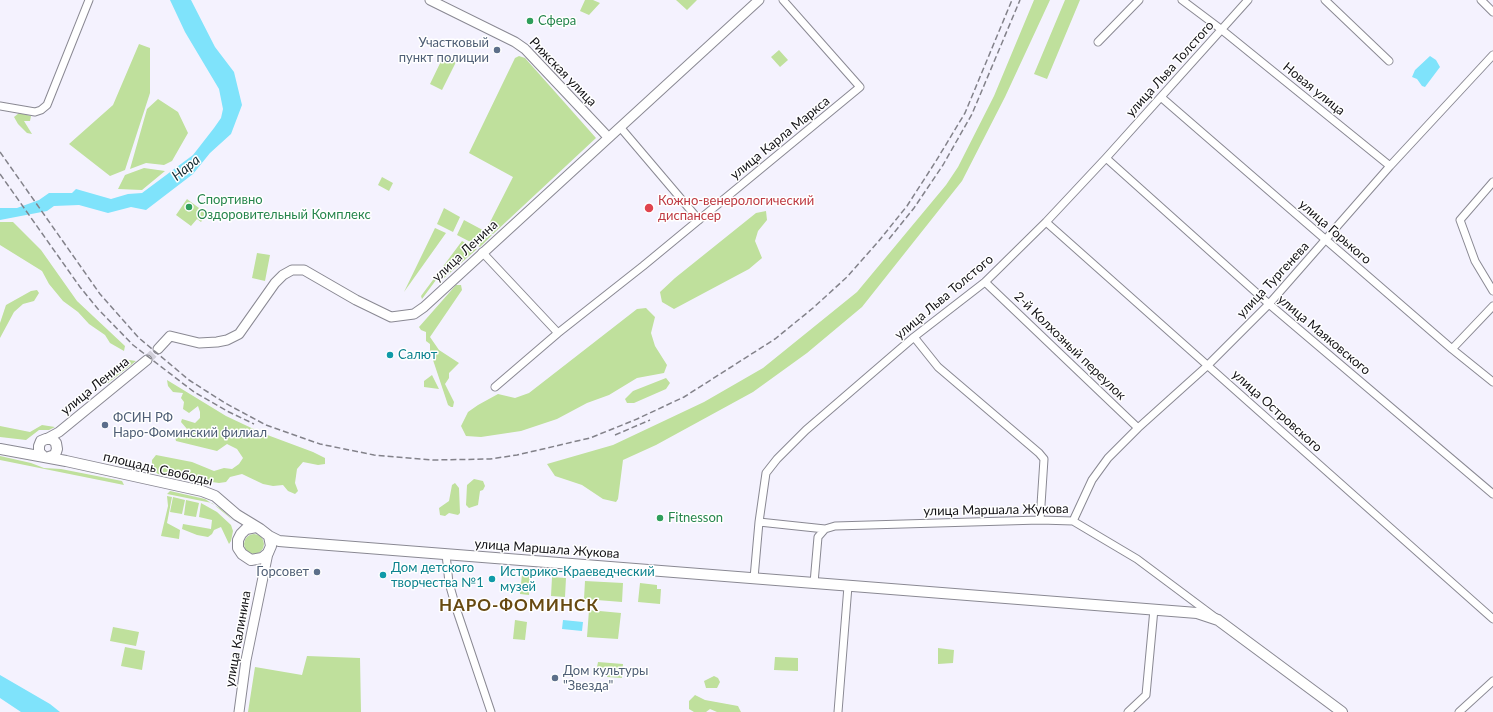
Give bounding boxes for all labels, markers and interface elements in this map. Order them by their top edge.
place label: Сфера [538,13,576,29]
marker: Сфера [525,16,535,26]
street label: улица Льва Толстого [1123,18,1217,120]
street label: Рижская улица [526,34,600,110]
place label: Участковый пункт полиции [399,35,489,66]
marker: Участковый пункт полиции [492,45,502,55]
street label: Новая улица [1280,59,1348,119]
street label: улица Карла Маркса [727,93,833,183]
water label: Нара [169,151,203,185]
place label: Спортивно Оздоровительный Комплекс [197,192,371,223]
place label: Кожно-венерологический диспансер [658,193,814,224]
street label: улица Горького [1296,196,1374,268]
marker: Спортивно Оздоровительный Комплекс [184,202,194,212]
marker: Кожно-венерологический диспансер [643,202,655,214]
street label: улица Ленина [429,217,501,285]
street label: улица Тургенева [1234,239,1312,321]
street label: улица Льва Толстого [892,251,996,343]
street label: 2-й Колхозный переулок [1011,289,1129,403]
street label: улица Маяковского [1274,292,1374,378]
place label: Салют [398,347,437,363]
marker: Салют [385,350,395,360]
street label: улица Ленина [58,354,132,418]
street label: улица Островского [1229,367,1325,455]
place label: ФСИН РФ Наро-Фоминский филиал [113,410,267,441]
marker: ФСИН РФ Наро-Фоминский филиал [100,420,110,430]
street label: площадь Свободы [102,449,214,489]
street label: улица Маршала Жукова [923,501,1069,519]
place label: Fitnesson [668,510,723,526]
marker: Fitnesson [655,513,665,523]
street label: улица Маршала Жукова [474,536,620,562]
place label: Дом детского творчества №1 [391,560,484,591]
place label: Горсовет [256,564,309,580]
place label: Историко-Краеведческий музей [500,564,655,595]
marker: Горсовет [312,567,322,577]
marker: Дом детского творчества №1 [378,570,388,580]
marker: Историко-Краеведческий музей [487,574,497,584]
street label: улица Калинина [222,590,254,688]
district label: НАРО-ФОМИНСК [439,596,599,616]
place label: Дом культуры "Звезда" [563,663,648,694]
marker: Дом культуры "Звезда" [550,673,560,683]

